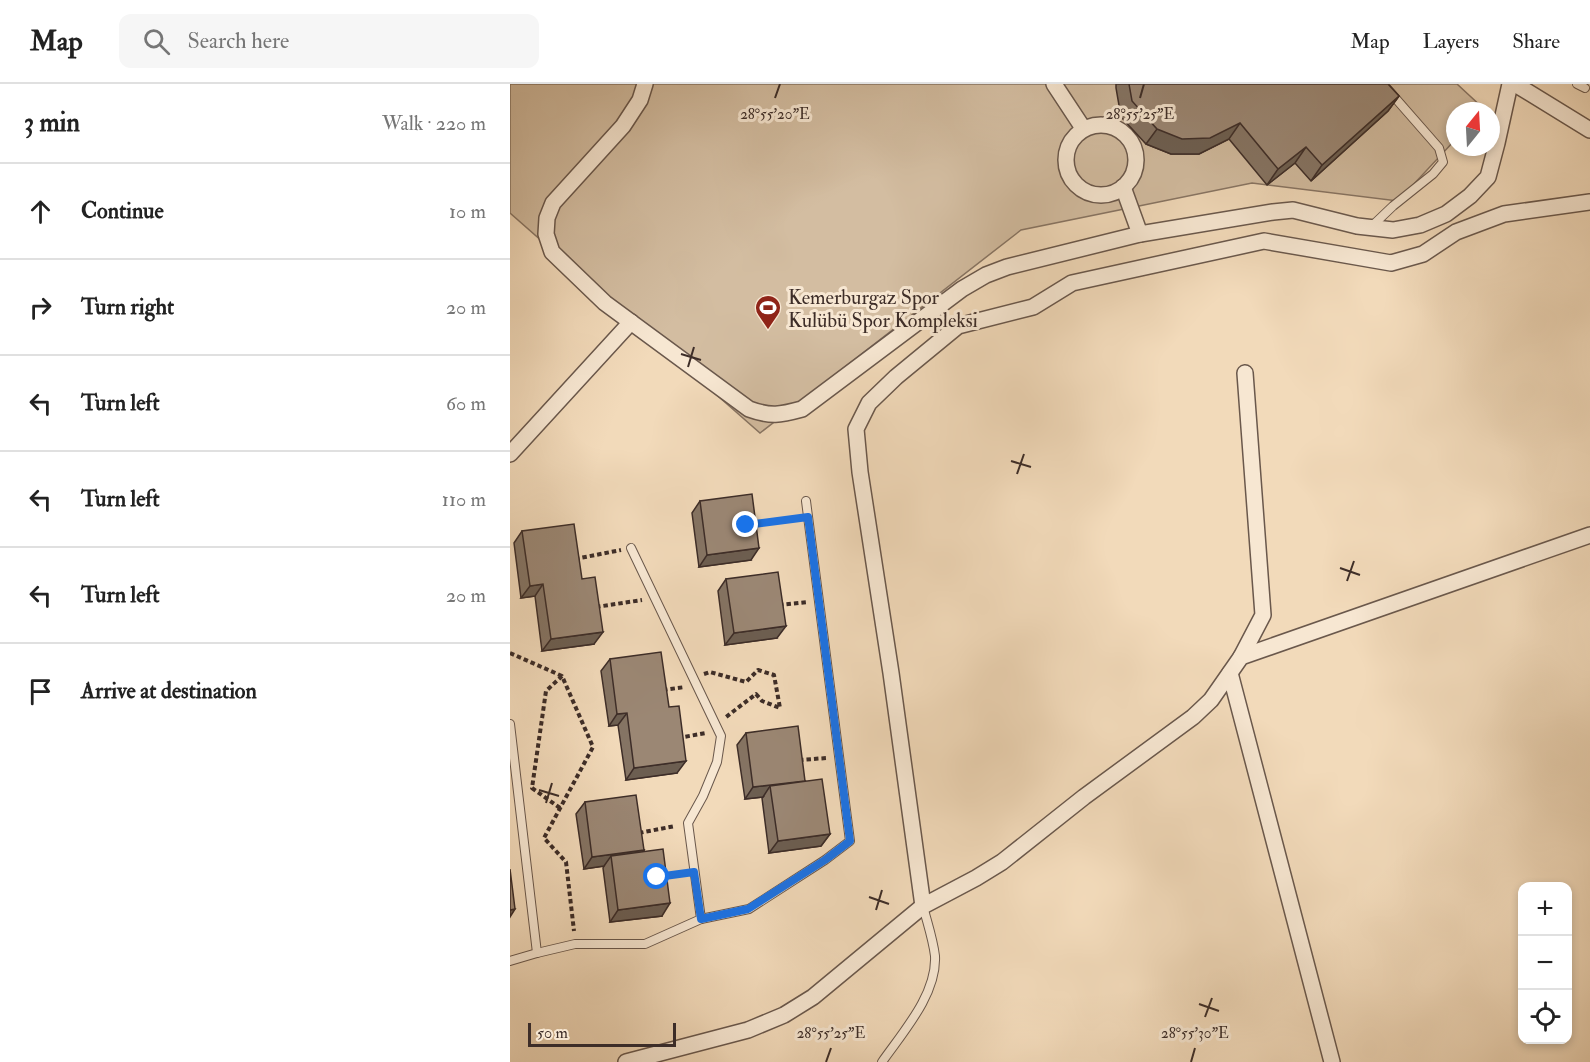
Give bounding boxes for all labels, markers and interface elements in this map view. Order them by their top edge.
search box [119,14,539,68]
text: Map [30,24,83,59]
icon: search [140,25,173,58]
text: Search here [188,27,289,55]
text: Map [1350,28,1390,55]
text: Layers [1423,28,1479,55]
text: Share [1512,28,1560,55]
north arrow [1446,102,1500,156]
text: 28°55'20"E [740,105,810,124]
text: 28°55'25"E [1106,105,1174,124]
text: 3 min [24,107,80,139]
text: Walk · 220 m [382,111,486,136]
icon: ahead [24,195,57,228]
text: Continue [81,197,164,225]
text: 10 m [449,199,486,224]
place label: Kemerburgaz Spor Kulübü Spor Kompleksi [788,285,978,334]
icon: right [24,291,57,324]
text: Turn right [81,293,174,321]
sports icon: Kemerburgaz Spor Kulübü Spor Kompleksi [753,293,783,331]
text: 20 m [446,295,486,320]
icon: left [24,387,57,420]
text: Turn left [81,389,160,417]
text: 60 m [446,391,486,416]
icon: left [24,483,57,516]
text: Turn left [81,485,160,513]
text: 110 m [442,487,486,512]
route end [732,511,758,537]
icon: left [24,579,57,612]
text: Turn left [81,581,160,609]
text: 20 m [446,583,486,608]
icon: arrive [24,675,57,708]
text: Arrive at destination [81,677,257,705]
route start [643,863,669,889]
map controls [1518,882,1572,1044]
button: + [1518,882,1572,936]
button: − [1518,936,1572,990]
button: locate [1518,990,1572,1044]
scale bar [528,1020,676,1048]
text: 50 m [537,1023,568,1043]
text: 28°55'25"E [797,1024,865,1043]
text: 28°55'30"E [1161,1024,1229,1043]

